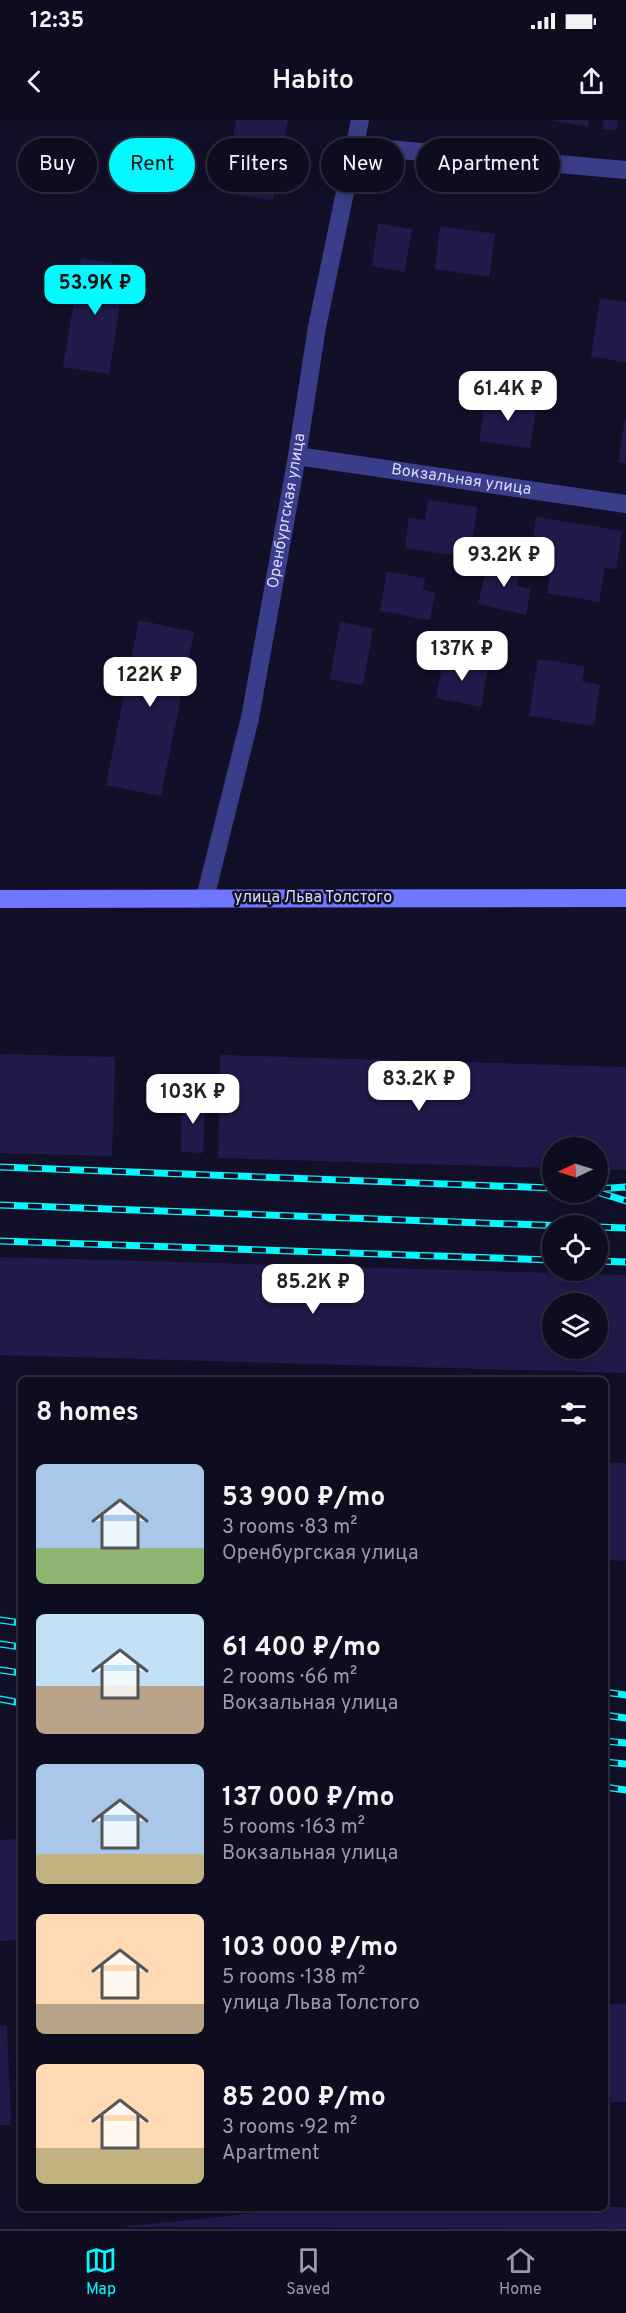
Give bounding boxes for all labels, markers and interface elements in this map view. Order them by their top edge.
text: 12:35 [30,8,84,35]
text: Habito [272,64,354,98]
icon: back [18,65,51,98]
icon: share [575,65,608,98]
chip: Buy [18,138,97,192]
chip: Rent [109,138,195,192]
chip: Filters [207,138,309,192]
chip: New [321,138,404,192]
chip: Apartment [416,138,560,192]
pin: 53.9K ₽ [40,265,150,316]
text: 53.9K ₽ [58,271,132,297]
pin: 61.4K ₽ [453,371,563,422]
text: 61.4K ₽ [473,377,543,403]
street label: Оренбургская улица [263,432,310,590]
street label: Вокзальная улица [390,460,533,500]
pin: 93.2K ₽ [449,537,559,588]
text: 93.2K ₽ [467,543,541,569]
pin: 137K ₽ [413,631,511,682]
text: 137K ₽ [431,637,493,663]
pin: 122K ₽ [101,657,199,708]
text: 122K ₽ [118,663,182,689]
street label: улица Льва Толстого [234,888,392,908]
pin: 83.2K ₽ [364,1061,474,1112]
text: 83.2K ₽ [382,1067,456,1093]
pin: 103K ₽ [144,1074,242,1125]
text: 103K ₽ [160,1080,226,1106]
north arrow [542,1137,608,1203]
map controls [542,1137,608,1359]
button: locate [542,1215,608,1281]
pin: 85.2K ₽ [258,1264,368,1315]
text: 85.2K ₽ [276,1270,350,1296]
button: layers [542,1293,608,1359]
text: 8 homes [36,1397,139,1430]
icon: filters [557,1397,590,1430]
text: 53 900 ₽/mo [222,1482,385,1515]
icon: home [84,1488,156,1560]
text: 3 rooms · 83 m² [222,1515,357,1541]
text: Оренбургская улица [222,1541,418,1567]
text: 61 400 ₽/mo [222,1632,381,1665]
icon: home [84,1638,156,1710]
text: 2 rooms · 66 m² [222,1665,357,1691]
text: Вокзальная улица [222,1691,398,1717]
text: 137 000 ₽/mo [222,1782,394,1815]
icon: home [84,1788,156,1860]
text: 5 rooms · 163 m² [222,1815,365,1841]
text: Вокзальная улица [222,1841,398,1867]
text: 103 000 ₽/mo [222,1932,398,1965]
icon: home [84,1938,156,2010]
text: 5 rooms · 138 m² [222,1965,365,1991]
text: улица Льва Толстого [222,1991,420,2017]
text: 85 200 ₽/mo [222,2082,386,2115]
icon: home [84,2088,156,2160]
text: 3 rooms · 92 m² [222,2115,357,2141]
text: Apartment [222,2141,320,2167]
tab: Map [84,2244,117,2300]
tab: Saved [286,2244,330,2300]
tab: Home [499,2244,542,2300]

